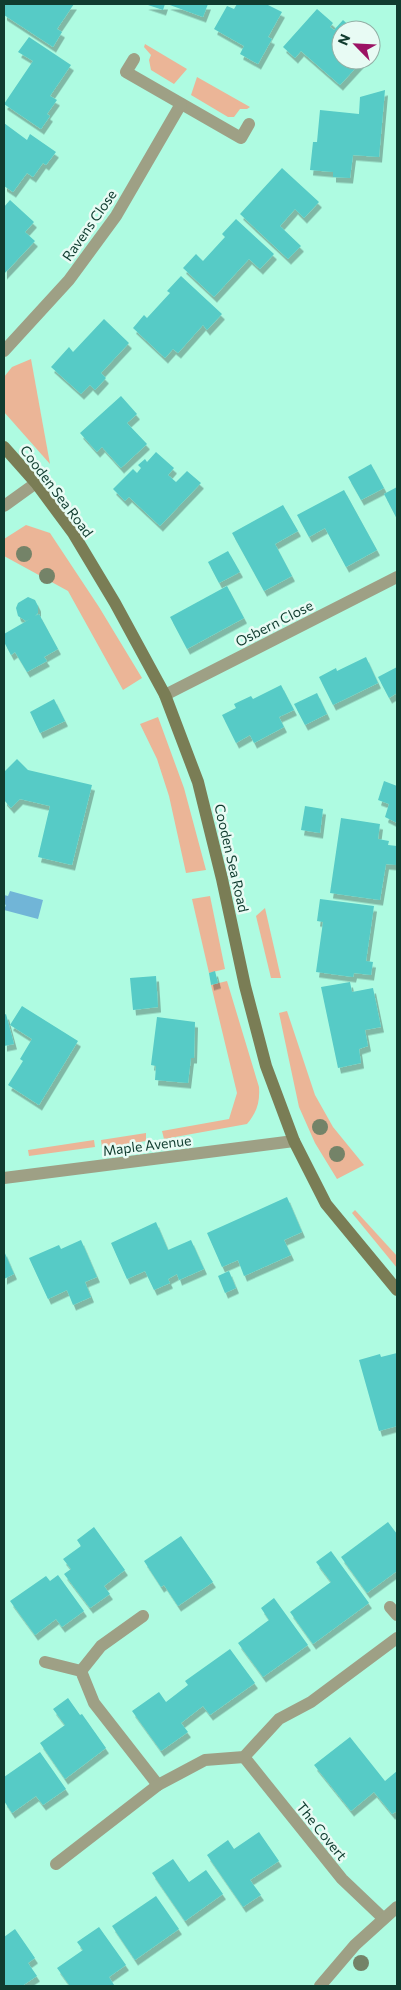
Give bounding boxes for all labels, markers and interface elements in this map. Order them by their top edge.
north arrow [331,20,381,70]
text: N [334,31,354,48]
street label: Ravens Close [58,186,120,264]
street label: Cooden Sea Road [17,442,97,540]
street label: Osbern Close [232,596,316,650]
street label: Cooden Sea Road [211,802,253,914]
street label: Maple Avenue [102,1131,192,1159]
street label: The Covert [293,1798,351,1864]

